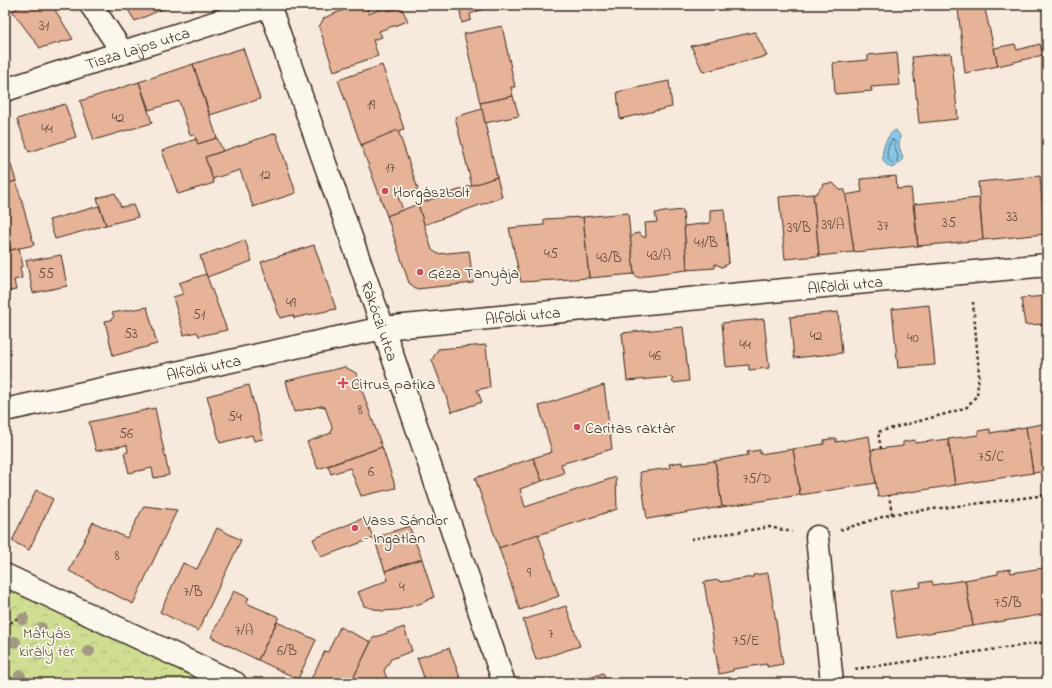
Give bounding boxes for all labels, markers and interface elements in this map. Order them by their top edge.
house number: 31 [39,16,50,37]
street label: Tisza Lajos utca [83,22,193,77]
house number: 19 [367,95,376,116]
house number: 42 [112,108,124,129]
house number: 44 [41,119,53,140]
house number: 17 [385,158,395,179]
house number: 12 [259,165,271,186]
place label: Horgászbolt [393,181,471,205]
marker: Horgászbolt [380,186,390,196]
house number: 33 [1006,207,1018,228]
house number: 35 [942,213,956,234]
house number: 39/A [822,215,844,236]
house number: 37 [877,216,889,237]
house number: 39/B [787,218,811,239]
house number: 41/B [694,233,718,254]
house number: 45 [544,244,558,265]
house number: 43/A [647,246,671,267]
house number: 43/B [596,248,622,269]
place label: Géza Tanyája [428,262,519,286]
house number: 55 [38,264,54,285]
marker: Géza Tanyája [415,267,425,277]
street label: Alföldi utca [806,271,884,302]
street label: Rákóczi utca [353,278,403,365]
house number: 49 [286,293,297,314]
street label: Alföldi utca [484,301,562,332]
house number: 51 [193,305,206,326]
house number: 53 [124,324,138,345]
house number: 42 [810,326,822,347]
house number: 40 [907,328,919,349]
house number: 44 [739,335,751,356]
house number: 46 [649,346,661,367]
street label: Alföldi utca [164,349,243,389]
place label: Citrus patika [351,373,436,397]
marker: Citrus patika [338,378,348,388]
house number: 8 [357,400,363,421]
house number: 54 [228,407,242,428]
place label: Caritas raktár [585,417,676,441]
marker: Caritas raktár [572,422,582,432]
house number: 56 [119,424,133,445]
house number: 75/C [978,447,1004,468]
house number: 6 [368,462,374,483]
house number: 75/D [743,469,771,490]
place label: Vass Sándor - Ingatlan [362,509,448,551]
marker: Vass Sándor - Ingatlan [350,523,360,533]
house number: 8 [114,546,120,567]
house number: 9 [527,563,532,584]
house number: 4 [399,577,405,598]
house number: 7/B [183,582,203,603]
house number: 75/B [994,593,1022,614]
house number: 7/A [235,621,253,642]
park label: Mátyás király tér [19,622,75,664]
house number: 7 [548,624,554,645]
house number: 75/E [733,631,759,652]
house number: 6/B [277,641,297,662]

